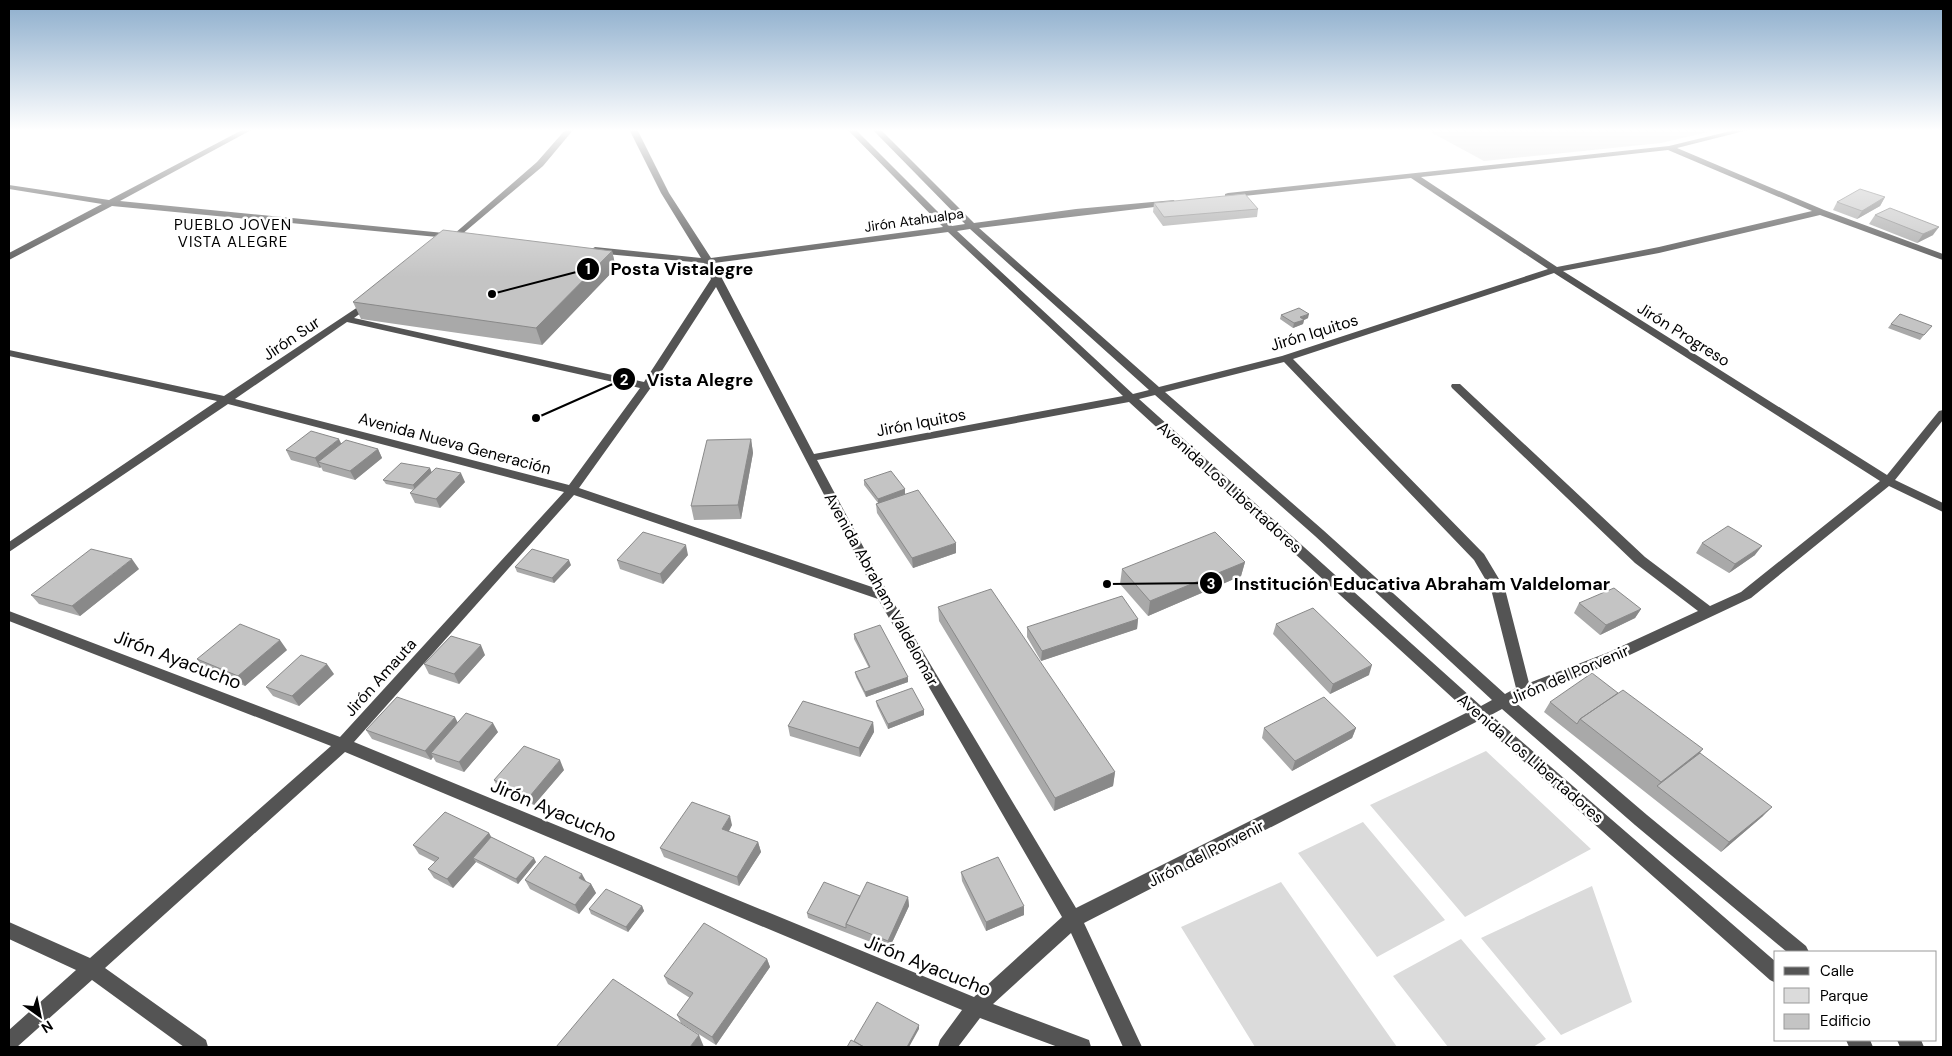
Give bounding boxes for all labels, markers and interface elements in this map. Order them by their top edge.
street label: Jirón Atahualpa [863,204,965,236]
district label: PUEBLO JOVEN VISTA ALEGRE [174,215,292,252]
callout: Posta Vistalegre [575,252,763,285]
text: Posta Vistalegre [611,257,754,281]
text: 1 [585,259,591,279]
street label: Jirón Progreso [1633,298,1734,371]
street label: Jirón Iquitos [1268,309,1361,356]
street label: Jirón Sur [259,312,324,365]
callout: Vista Alegre [611,363,763,396]
text: Vista Alegre [647,368,753,392]
text: 2 [620,370,629,390]
street label: Jirón Iquitos [875,404,968,441]
street label: Avenida Nueva Generación [356,408,554,479]
street label: Avenida Los Libertadores [1153,417,1306,558]
street label: Avenida Abraham Valdelomar [820,489,944,690]
callout: Institución Educativa Abraham Valdelomar [1199,567,1620,600]
text: Institución Educativa Abraham Valdelomar [1234,572,1610,596]
text: 3 [1206,574,1216,594]
street label: Jirón Ayacucho [111,624,245,695]
street label: Jirón Amauta [340,634,421,721]
street label: Jirón del Porvenir [1506,640,1632,709]
street label: Avenida Los Libertadores [1453,689,1608,828]
street label: Jirón Ayacucho [487,773,621,848]
street label: Jirón del Porvenir [1145,815,1268,892]
street label: Jirón Ayacucho [861,929,995,1002]
legend [1774,951,1937,1041]
text: Calle [1820,961,1854,981]
text: Parque [1820,986,1868,1006]
north arrow [15,991,65,1041]
text: Edificio [1820,1011,1871,1031]
text: N [38,1017,56,1037]

